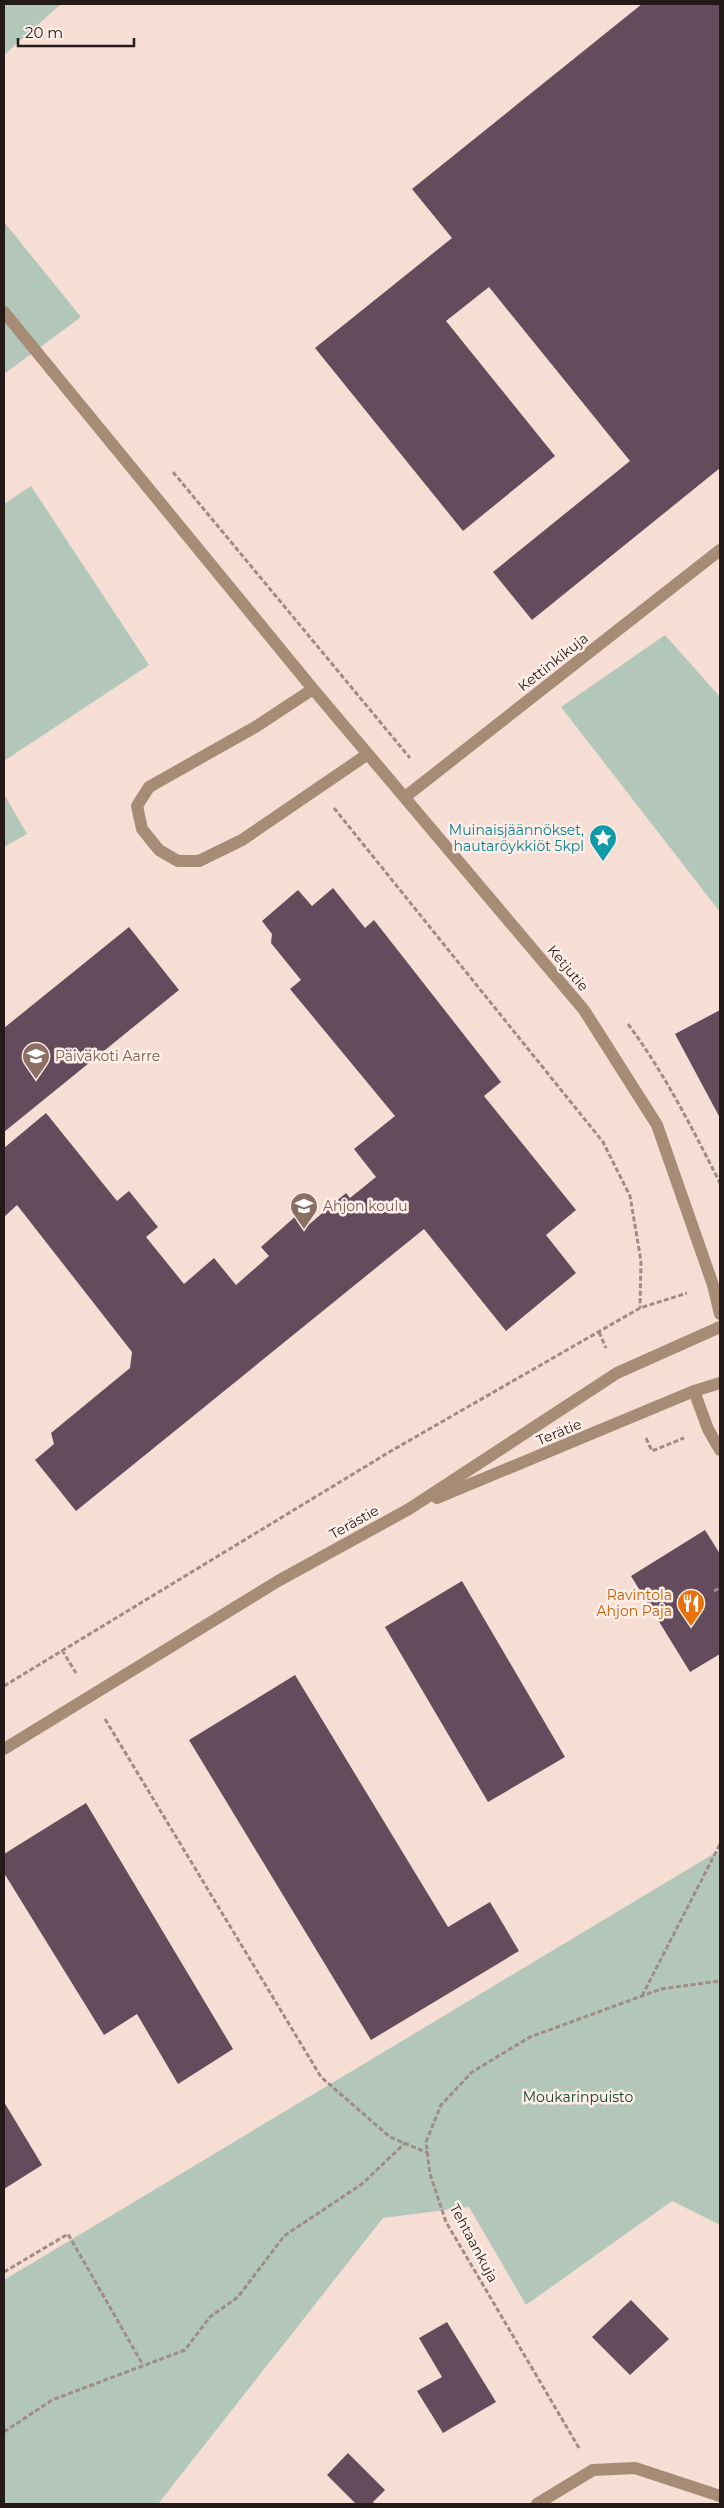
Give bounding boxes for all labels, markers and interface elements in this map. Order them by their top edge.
scale bar [18,15,134,47]
text: 20 m [25,23,63,42]
street label: Kettinkikuja [514,629,592,695]
place label: Muinaisjäännökset, hautaröykkiöt 5kpl [449,821,584,855]
place icon: Muinaisjäännökset, hautaröykkiöt 5kpl [588,823,618,862]
street label: Ketjutie [543,941,593,995]
school or university icon: Päiväkoti Aarre [21,1041,51,1080]
place label: Päiväkoti Aarre [55,1047,160,1065]
school or university icon: Ahjon koulu [289,1191,319,1230]
place label: Ahjon koulu [323,1197,408,1215]
street label: Terätie [534,1415,584,1449]
street label: Terästie [326,1501,382,1543]
place label: Ravintola Ahjon Paja [597,1586,672,1620]
restaurant icon: Ravintola Ahjon Paja [676,1588,706,1627]
park label: Moukarinpuisto [523,2088,633,2106]
street label: Tehtaankuja [446,2201,502,2285]

